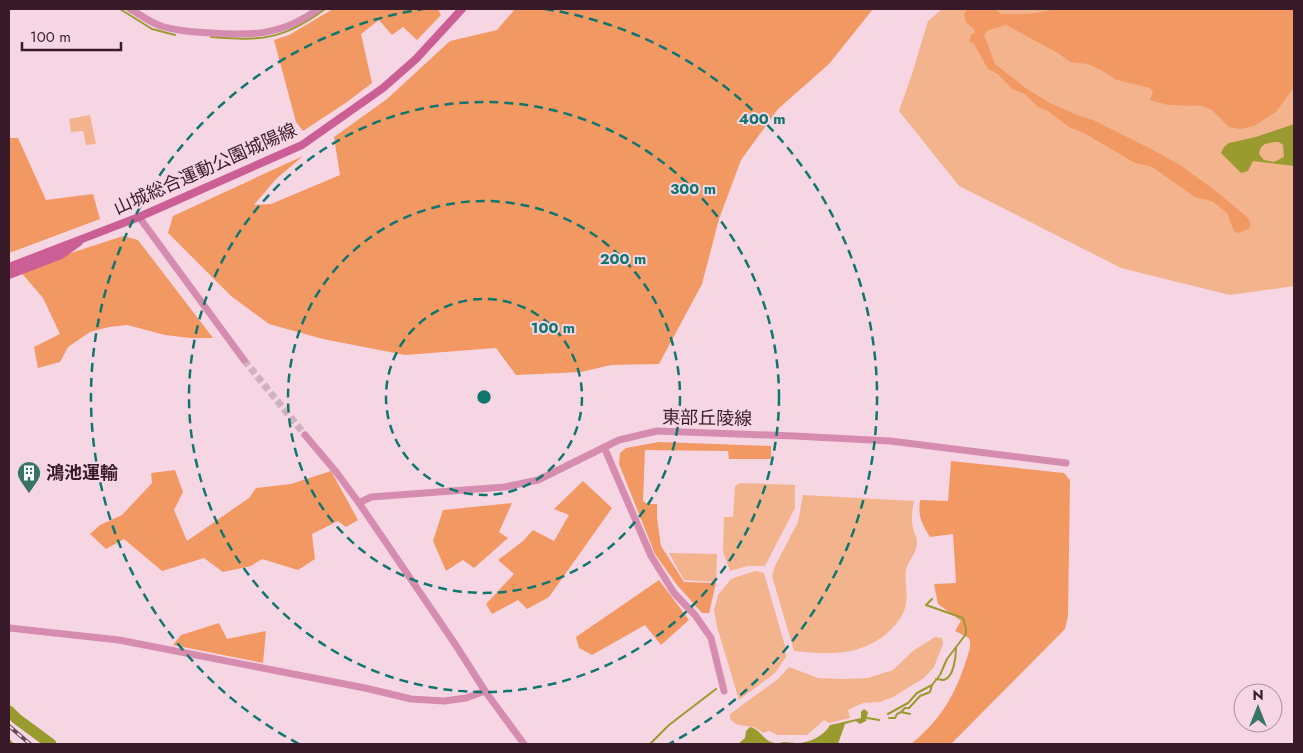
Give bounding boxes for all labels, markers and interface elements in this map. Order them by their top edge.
scale bar [22,20,121,52]
text: 100 m [30,26,71,48]
text: 400 m [738,108,786,130]
street label: 山城総合運動公園城陽線 [109,117,301,221]
text: 300 m [670,178,716,200]
text: 200 m [600,248,646,270]
text: 100 m [531,317,575,339]
centre of rings [475,388,493,406]
street label: 東部丘陵線 [662,404,752,432]
building icon: 鴻池運輸 [16,460,42,494]
place label: 鴻池運輸 [46,460,118,486]
north arrow [1233,683,1283,733]
text: N [1252,685,1264,705]

